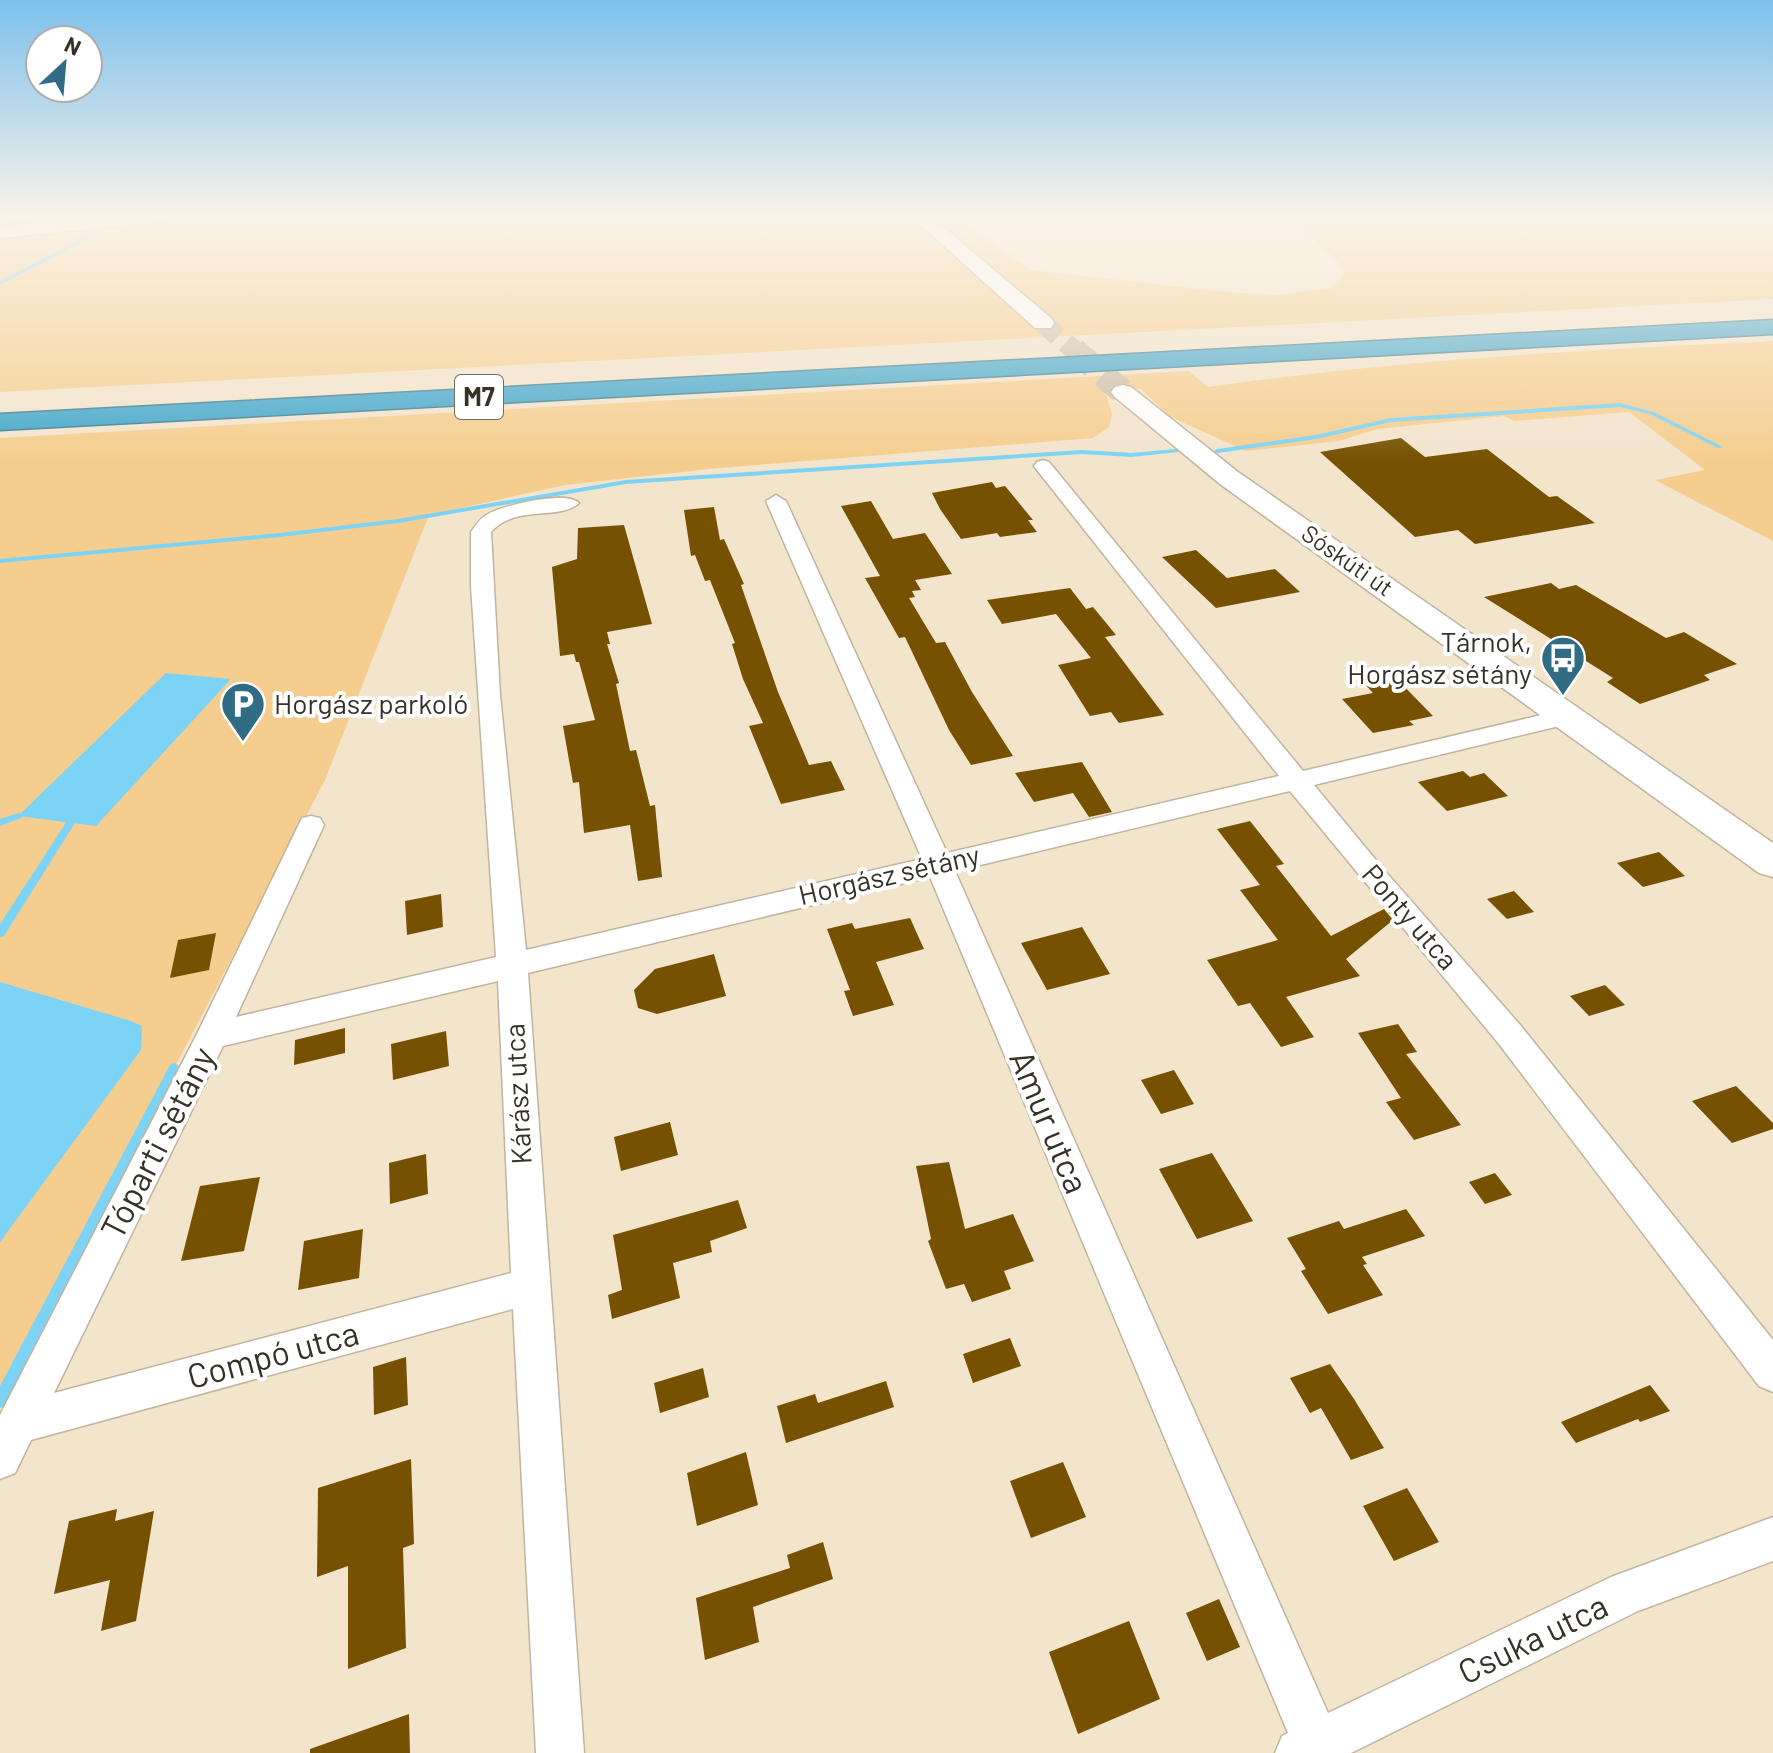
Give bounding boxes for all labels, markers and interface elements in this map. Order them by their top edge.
north arrow [24,24,104,104]
text: N [61,30,85,60]
road number: M7 [455,375,503,419]
street label: Sóskúti út [1297,518,1399,602]
place label: Tárnok, Horgász sétány [1347,624,1532,690]
bus stop icon: Tárnok, Horgász sétány [1539,634,1587,697]
parking icon: Horgász parkoló [219,680,267,743]
place label: Horgász parkoló [274,686,468,720]
street label: Horgász sétány [795,837,983,911]
street label: Ponty utca [1356,857,1466,976]
street label: Kárász utca [496,1023,538,1165]
street label: Tóparti sétány [91,1040,223,1245]
street label: Amur utca [1002,1044,1099,1199]
street label: Compó utca [182,1311,363,1396]
street label: Csuka utca [1451,1584,1614,1691]

